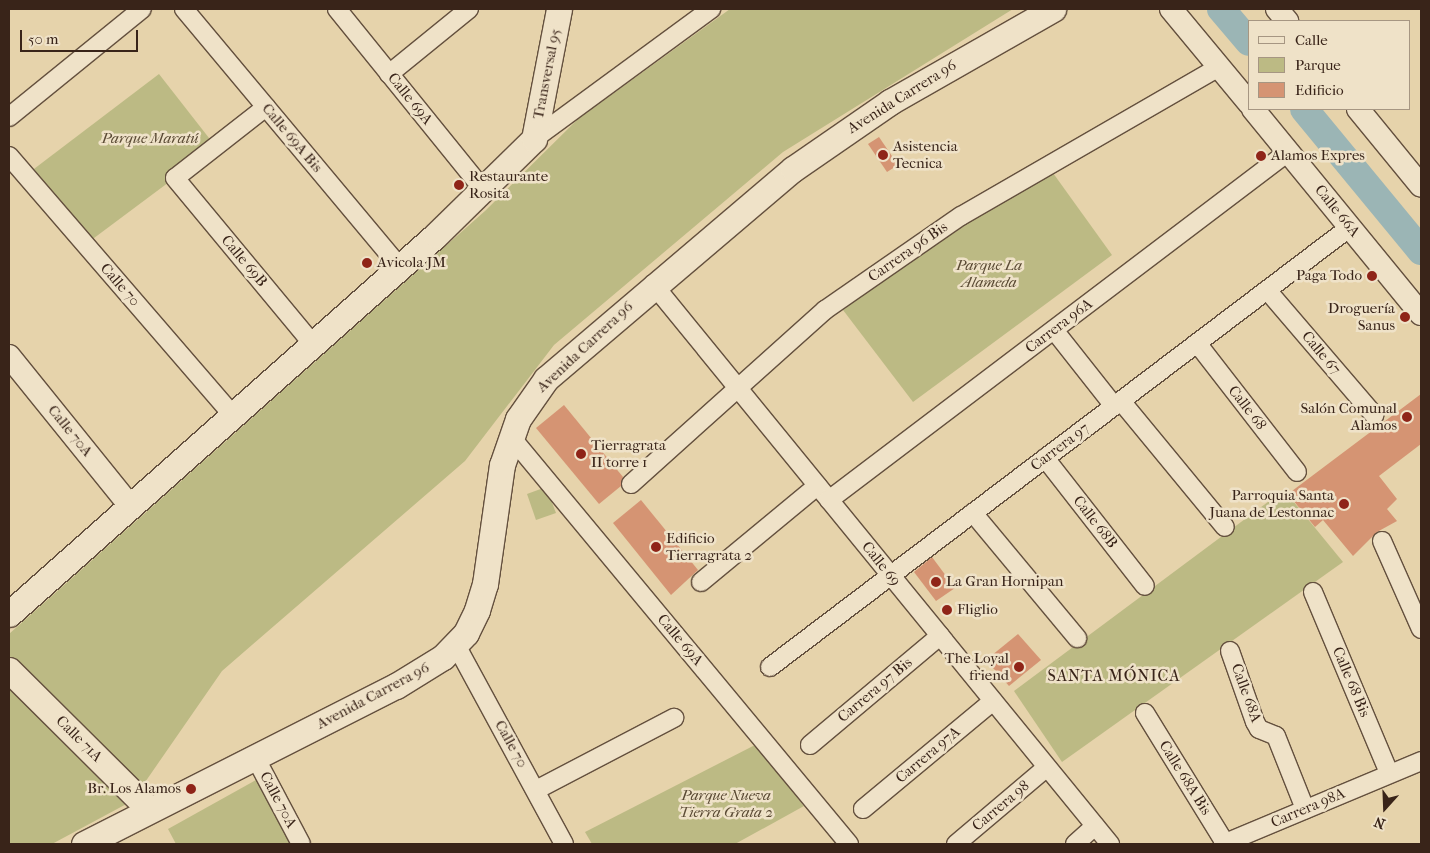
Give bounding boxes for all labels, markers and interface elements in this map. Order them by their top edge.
scale bar [22,20,140,52]
legend [1248,20,1410,110]
street label: Transversal 95 [529,27,565,121]
text: 50 m [28,30,58,48]
text: Calle [1295,31,1328,49]
street label: Avenida Carrera 96 [844,56,960,138]
text: Parque [1295,56,1341,74]
street label: Calle 69A [384,69,436,129]
text: Edificio [1295,81,1344,99]
street label: Calle 69A Bis [258,100,326,176]
park label: Parque Maratú [102,130,198,148]
place label: Asistencia Tecnica [893,137,958,172]
place label: Alamos Expres [1271,147,1365,165]
marker: Asistencia Tecnica [877,149,889,161]
marker: Alamos Expres [1255,150,1267,162]
place label: Restaurante Rosita [469,167,548,202]
marker: Restaurante Rosita [453,179,465,191]
street label: Calle 66A [1311,181,1363,241]
street label: Carrera 96 Bis [865,218,951,286]
street label: Calle 69B [217,232,271,290]
place label: Avicola JM [377,254,446,272]
park label: Parque La Alameda [956,256,1022,291]
marker: Avicola JM [361,257,373,269]
street label: Calle 70 [96,260,144,310]
place label: Paga Todo [1296,267,1362,285]
marker: Paga Todo [1366,270,1378,282]
street label: Carrera 96A [1022,295,1096,357]
street label: Avenida Carrera 96 [533,298,637,396]
place label: Droguería Sanus [1328,299,1395,334]
marker: Droguería Sanus [1399,311,1411,323]
street label: Calle 67 [1298,328,1344,378]
street label: Calle 68 [1224,382,1270,434]
place label: Salón Comunal Alamos [1301,399,1397,434]
street label: Calle 70A [44,402,96,460]
marker: Salón Comunal Alamos [1401,411,1413,423]
street label: Carrera 97 [1027,419,1093,475]
place label: Tierragrata II torre 1 [591,436,666,471]
marker: Tierragrata II torre 1 [575,448,587,460]
place label: Parroquia Santa Juana de Lestonnac [1210,486,1334,521]
street label: Calle 68B [1069,492,1121,552]
marker: Parroquia Santa Juana de Lestonnac [1338,498,1350,510]
place label: Edificio Tierragrata 2 [666,529,752,564]
street label: Calle 69 [858,538,904,590]
marker: Edificio Tierragrata 2 [650,541,662,553]
place label: La Gran Hornipan [946,573,1064,591]
marker: La Gran Hornipan [930,576,942,588]
place label: Fliglio [957,601,998,619]
marker: Fliglio [941,604,953,616]
street label: Calle 69A [653,611,707,669]
street label: Calle 68 Bis [1328,644,1374,720]
place label: The Loyal friend [944,649,1009,684]
street label: Carrera 97 Bis [834,654,916,726]
street label: Avenida Carrera 96 [314,659,432,733]
marker: The Loyal friend [1013,661,1025,673]
street label: Calle 68A [1227,661,1265,725]
district label: SANTA MÓNICA [1046,666,1182,686]
street label: Calle 71A [52,712,106,766]
street label: Calle 70 [491,717,531,771]
street label: Carrera 97A [892,723,964,787]
street label: Calle 68A Bis [1155,738,1215,818]
street label: Calle 70A [256,769,300,831]
street label: Carrera 98 [969,777,1033,835]
place label: Br. Los Alamos [87,780,181,798]
marker: Br. Los Alamos [185,783,197,795]
north arrow [1360,783,1410,833]
street label: Carrera 98A [1268,784,1348,832]
park label: Parque Nueva Tierra Grata 2 [679,786,773,821]
text: N [1372,813,1388,832]

